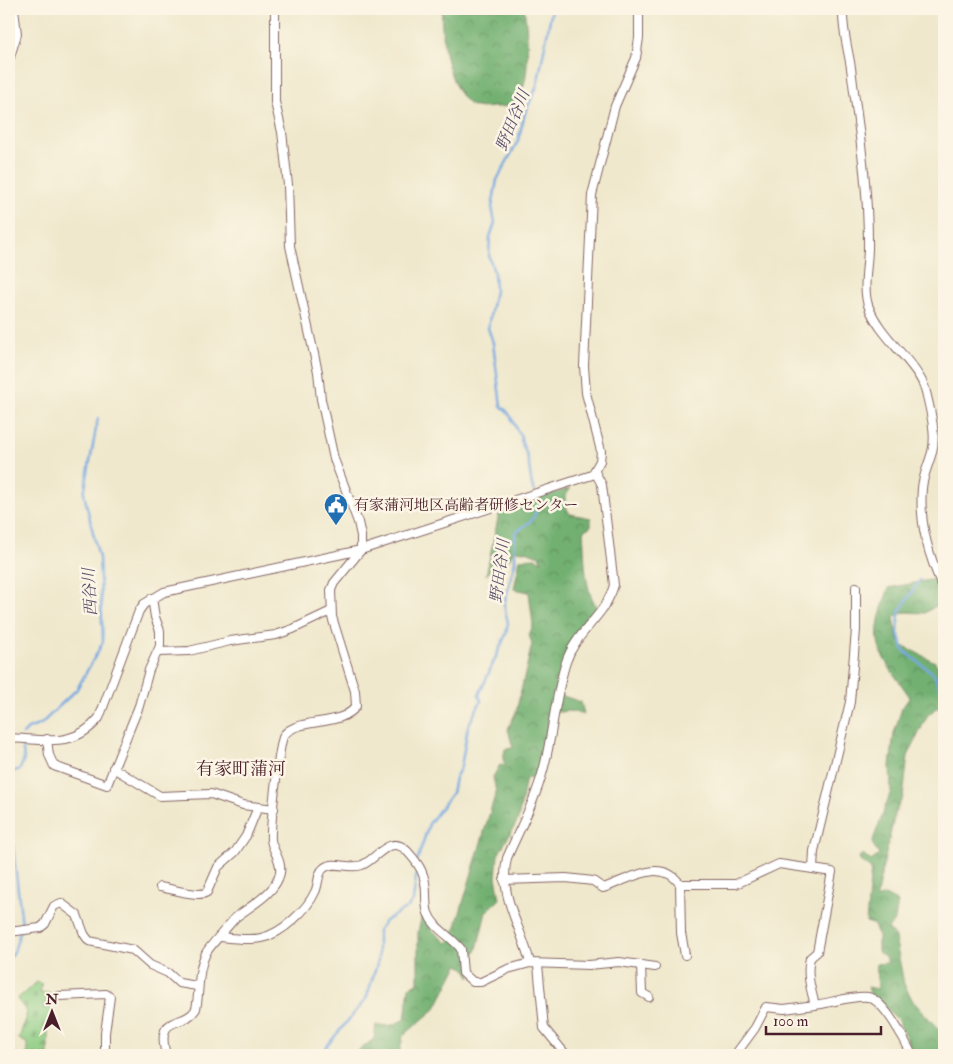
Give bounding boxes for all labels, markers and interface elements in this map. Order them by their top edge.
water label: 野田谷川 [492,85,535,154]
public building icon: 有家蒲河地区高齢者研修センター [323,492,349,526]
place label: 有家蒲河地区高齢者研修センター [354,496,578,515]
water label: 野田谷川 [486,536,514,604]
water label: 西谷川 [79,565,101,616]
district label: 有家町蒲河 [196,758,286,781]
north arrow [28,986,78,1036]
text: N [45,991,59,1008]
scale bar [766,1004,880,1036]
text: 100 m [773,1012,809,1031]

